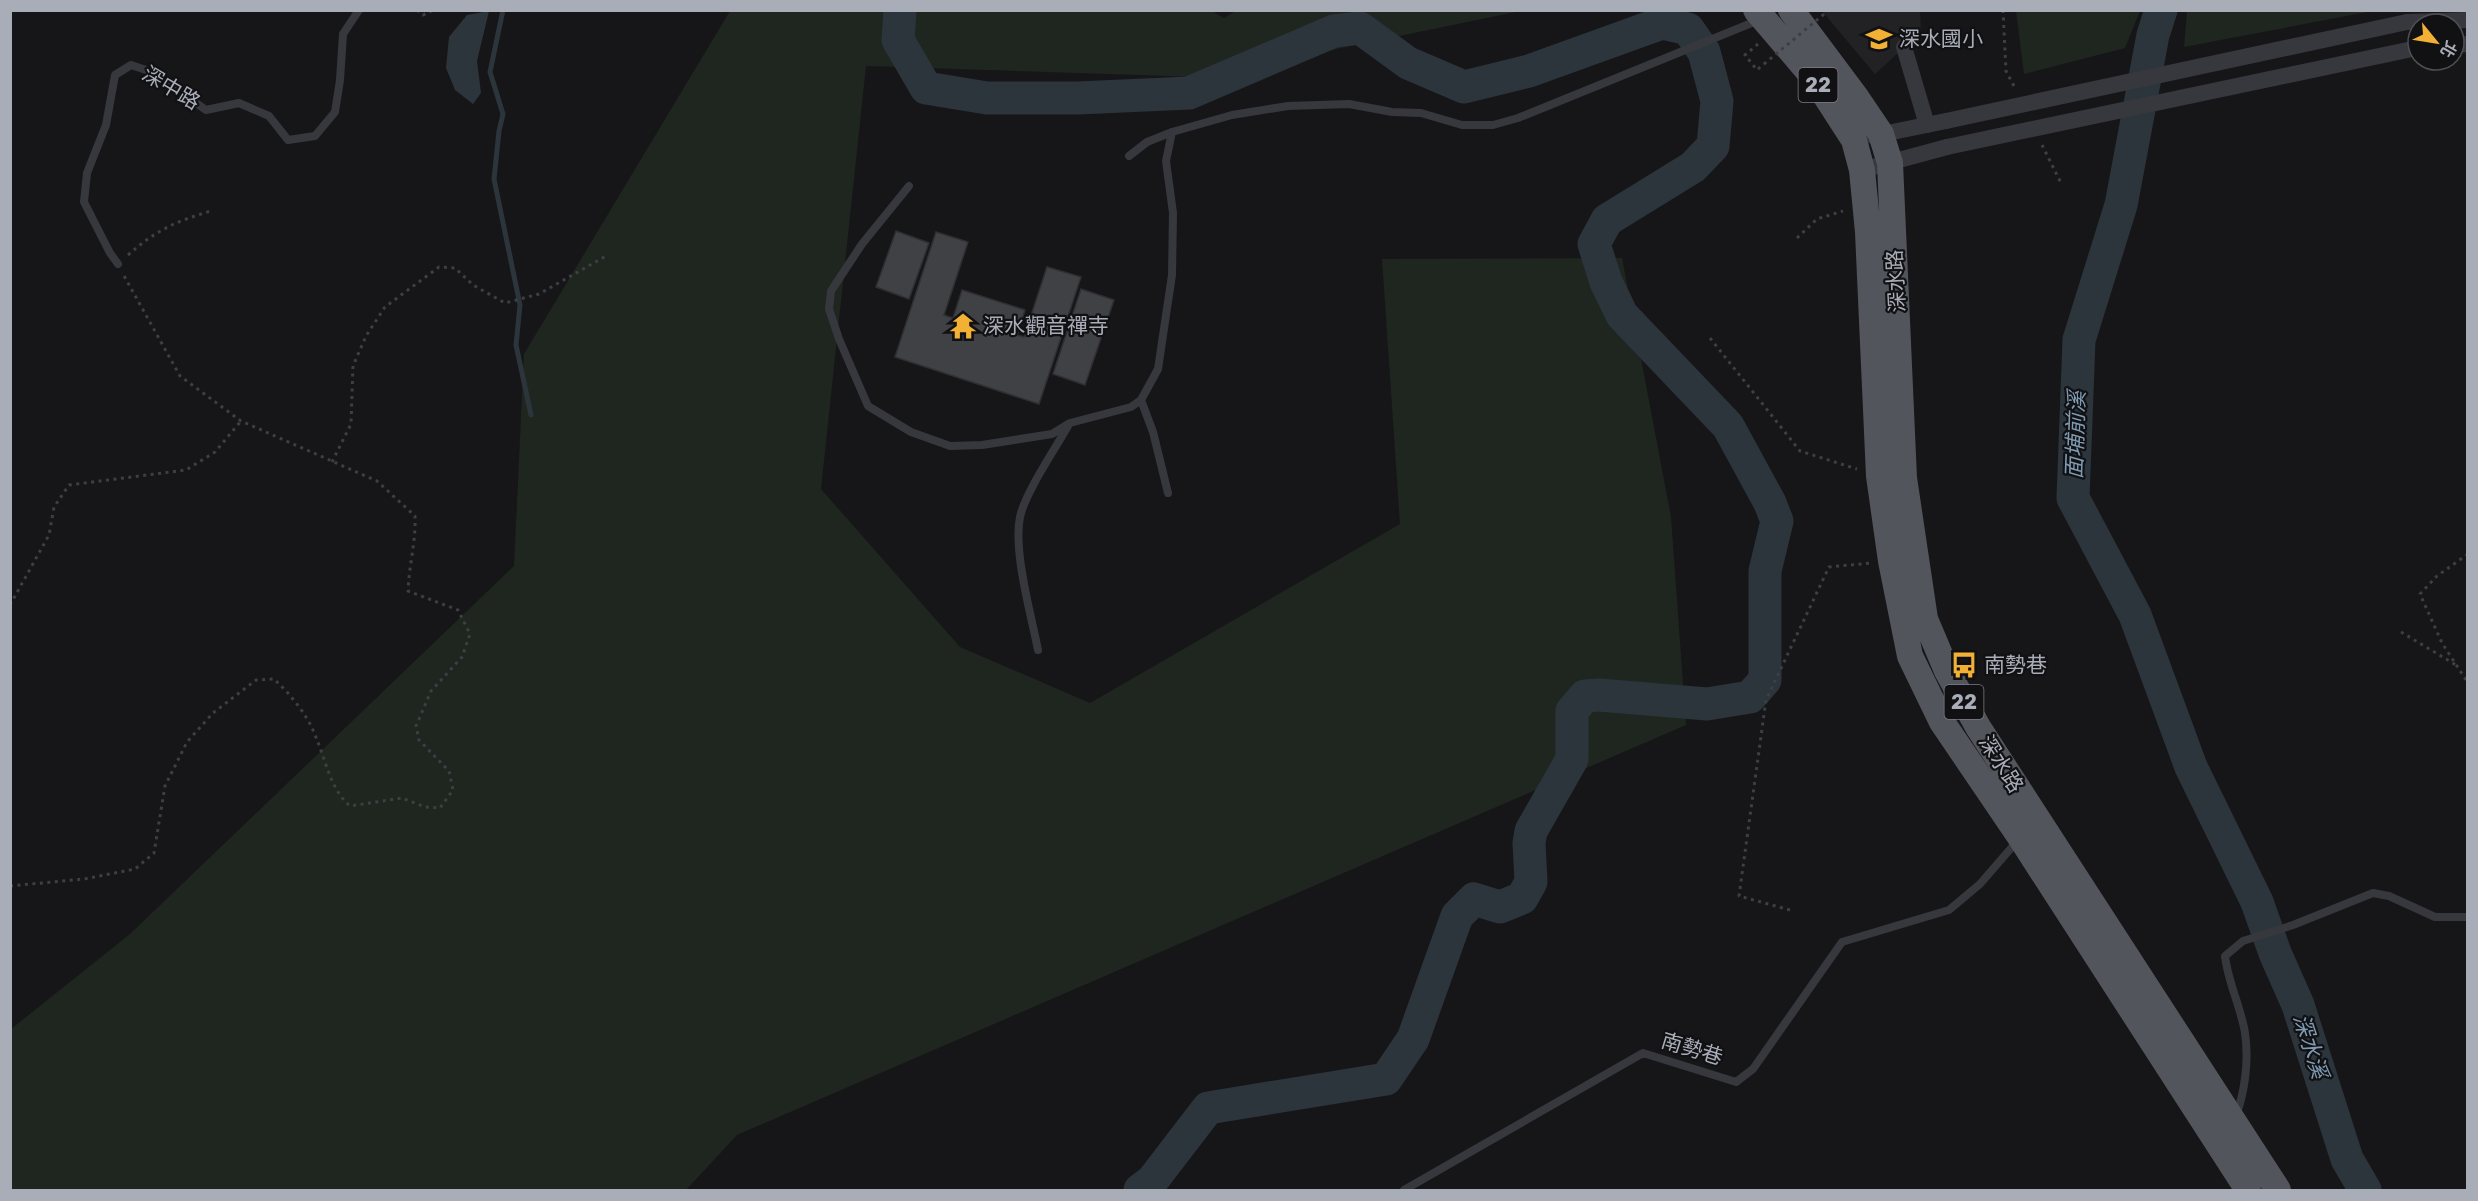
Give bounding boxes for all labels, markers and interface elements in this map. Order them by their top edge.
north arrow [2406,12,2466,72]
school or university icon: 深水國小 [1864,24,1894,54]
place label: 深水國小 [1899,26,1983,51]
text: 北 [2436,38,2461,61]
street label: 深中路 [138,61,205,115]
road number: 22 [1798,68,1838,102]
street label: 深水路 [1881,249,1910,313]
temple icon: 深水觀音禪寺 [948,311,978,341]
place label: 深水觀音禪寺 [983,313,1109,338]
water label: 面埔前溪 [2060,388,2091,479]
bus stop icon: 南勢巷 [1949,650,1979,680]
place label: 南勢巷 [1984,652,2047,677]
road number: 22 [1944,685,1984,719]
street label: 深水路 [1974,730,2029,797]
water label: 深水溪 [2287,1011,2334,1085]
street label: 南勢巷 [1658,1027,1726,1070]

